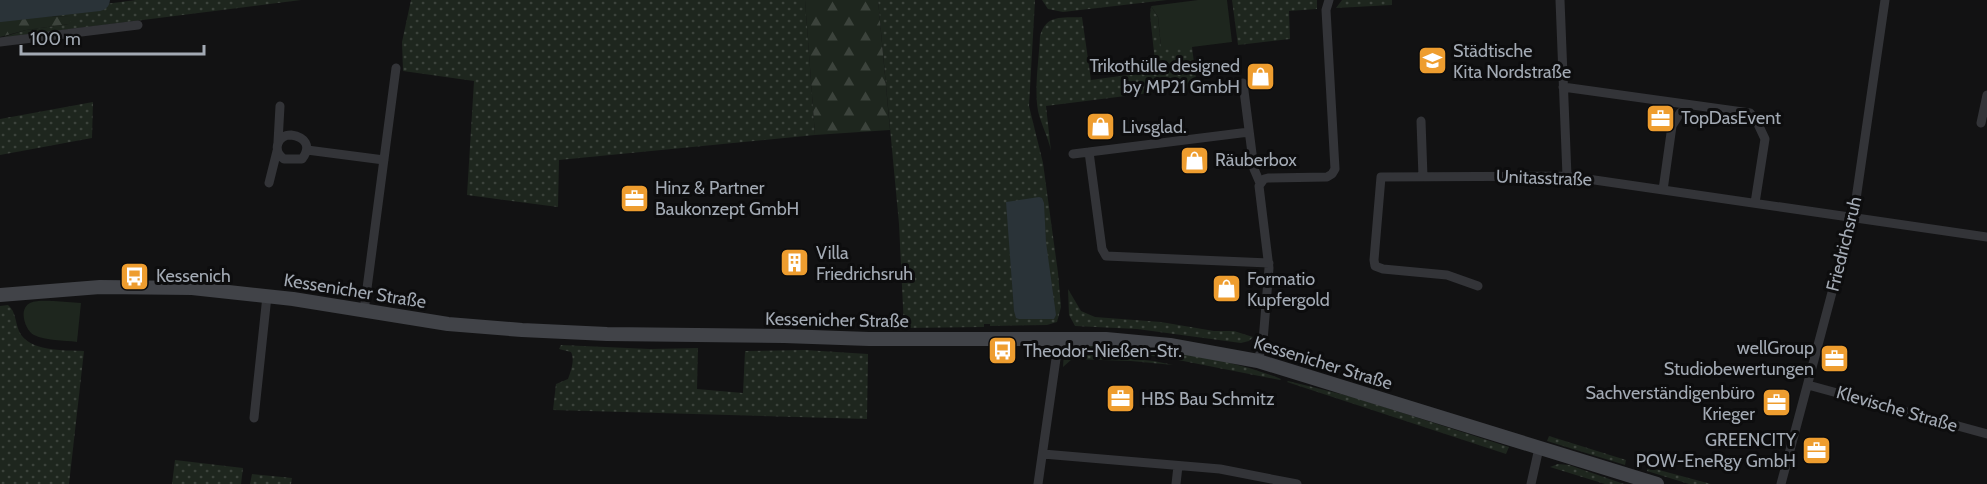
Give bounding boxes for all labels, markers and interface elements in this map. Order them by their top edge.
scale bar [21,18,204,56]
text: 100 m [30,28,81,50]
place label: Städtische Kita Nordstraße [1453,40,1571,83]
school or university icon: Städtische Kita Nordstraße [1416,45,1448,77]
place label: Trikothülle designed by MP21 GmbH [1089,55,1240,98]
shop icon: Trikothülle designed by MP21 GmbH [1245,60,1277,92]
office icon: TopDasEvent [1644,102,1676,134]
place label: TopDasEvent [1681,107,1781,129]
shop icon: Livsglad. [1085,111,1117,143]
place label: Livsglad. [1122,116,1187,138]
shop icon: Räuberbox [1178,144,1210,176]
place label: Räuberbox [1215,149,1297,171]
street label: Unitasstraße [1496,165,1592,191]
place label: Hinz & Partner Baukonzept GmbH [655,177,799,220]
office icon: Hinz & Partner Baukonzept GmbH [618,182,650,214]
street label: Friedrichsruh [1822,194,1866,294]
place label: Villa Friedrichsruh [816,242,913,285]
building icon: Villa Friedrichsruh [779,247,811,279]
bus stop icon: Kessenich [119,260,151,292]
place label: Kessenich [156,265,231,287]
place label: Formatio Kupfergold [1247,268,1330,311]
street label: Kessenicher Straße [282,269,428,313]
shop icon: Formatio Kupfergold [1210,273,1242,305]
street label: Kessenicher Straße [765,308,909,332]
street label: Kessenicher Straße [1251,331,1395,395]
bus stop icon: Theodor-Nießen-Str. [986,335,1018,367]
place label: wellGroup Studiobewertungen [1664,337,1814,380]
place label: Theodor-Nießen-Str. [1023,340,1182,362]
office icon: wellGroup Studiobewertungen [1819,342,1851,374]
street label: Klevische Straße [1834,381,1960,437]
place label: Sachverständigenbüro Krieger [1586,382,1755,425]
office icon: HBS Bau Schmitz [1104,383,1136,415]
office icon: Sachverständigenbüro Krieger [1760,387,1792,419]
place label: HBS Bau Schmitz [1141,388,1275,410]
place label: GREENCITY POW-EneRgy GmbH [1636,429,1797,472]
office icon: GREENCITY POW-EneRgy GmbH [1801,434,1833,466]

